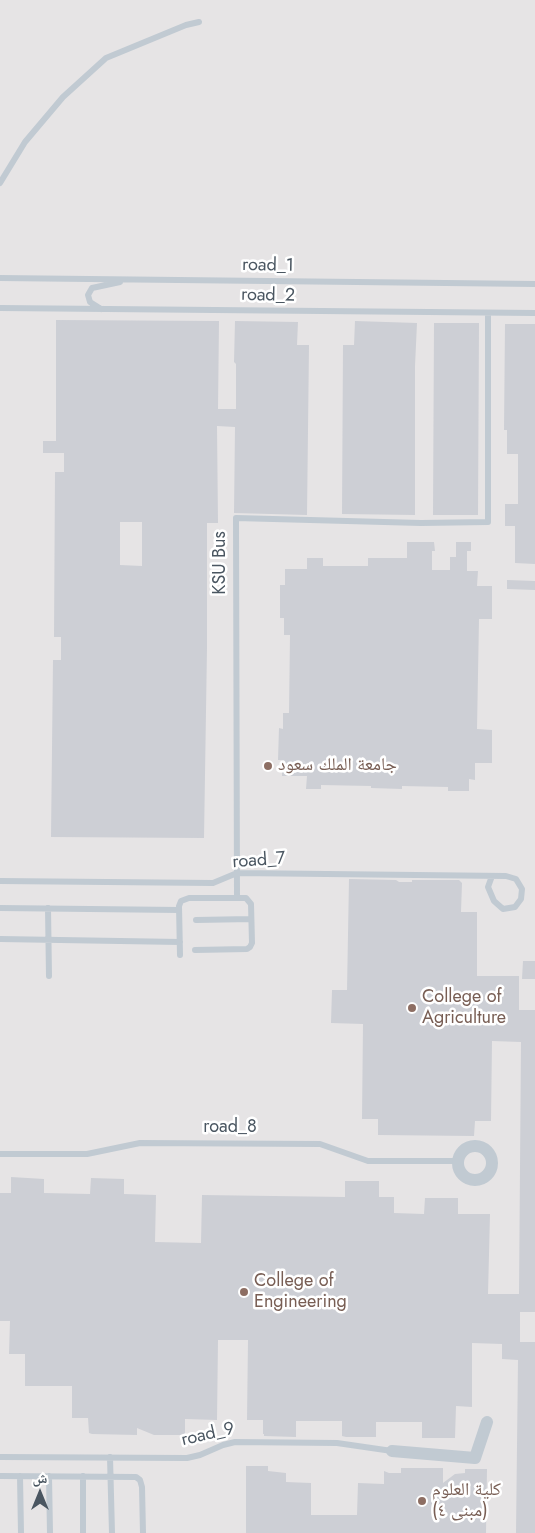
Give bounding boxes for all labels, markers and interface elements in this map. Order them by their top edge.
street label: road_1 [242,255,294,277]
street label: road_2 [241,285,295,307]
street label: KSU Bus [210,531,232,595]
place label: جامعة الملك سعود [278,755,397,777]
marker: جامعة الملك سعود [262,760,274,772]
street label: road_7 [232,848,286,874]
place label: College of Agriculture [422,987,506,1030]
marker: College of Agriculture [406,1002,418,1014]
street label: road_8 [203,1117,257,1139]
place label: College of Engineering [254,1271,347,1314]
marker: College of Engineering [238,1286,250,1298]
street label: road_9 [179,1418,237,1452]
north arrow [15,1468,65,1518]
text: ش [33,1468,47,1488]
place label: كلية العلوم (مبنى ٤) [432,1480,501,1522]
marker: كلية العلوم (مبنى ٤) [416,1495,428,1507]

